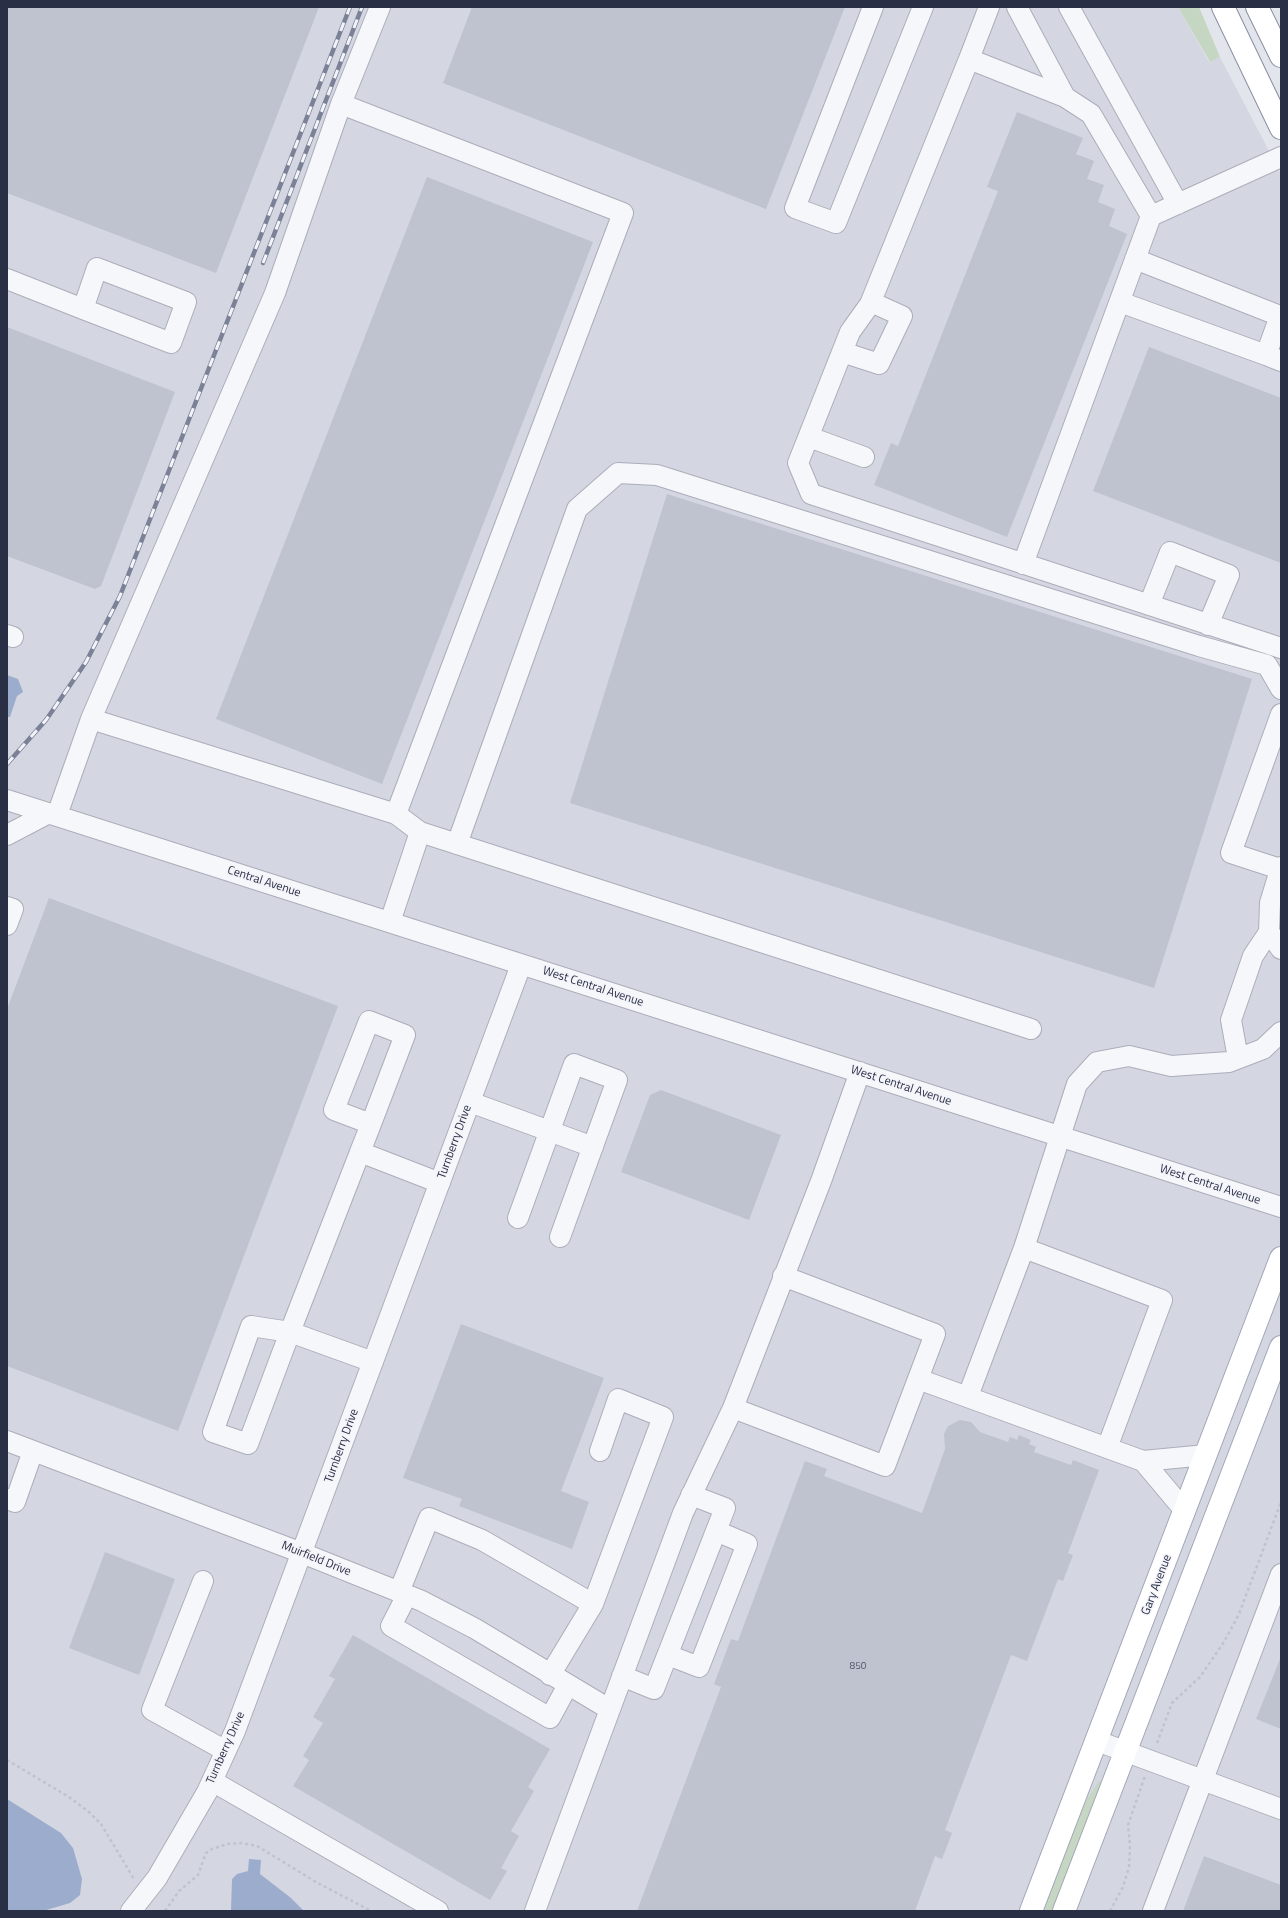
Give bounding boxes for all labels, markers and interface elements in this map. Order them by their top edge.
street label: Central Avenue [226,863,302,901]
street label: West Central Avenue [541,964,645,1010]
street label: West Central Avenue [849,1063,953,1109]
street label: Turnberry Drive [435,1103,475,1181]
street label: West Central Avenue [1158,1162,1262,1208]
street label: Turnberry Drive [322,1407,362,1485]
street label: Muirfield Drive [279,1538,353,1580]
street label: Gary Avenue [1139,1553,1175,1617]
house number: 850 [850,1661,866,1673]
street label: Turnberry Drive [204,1710,248,1786]

